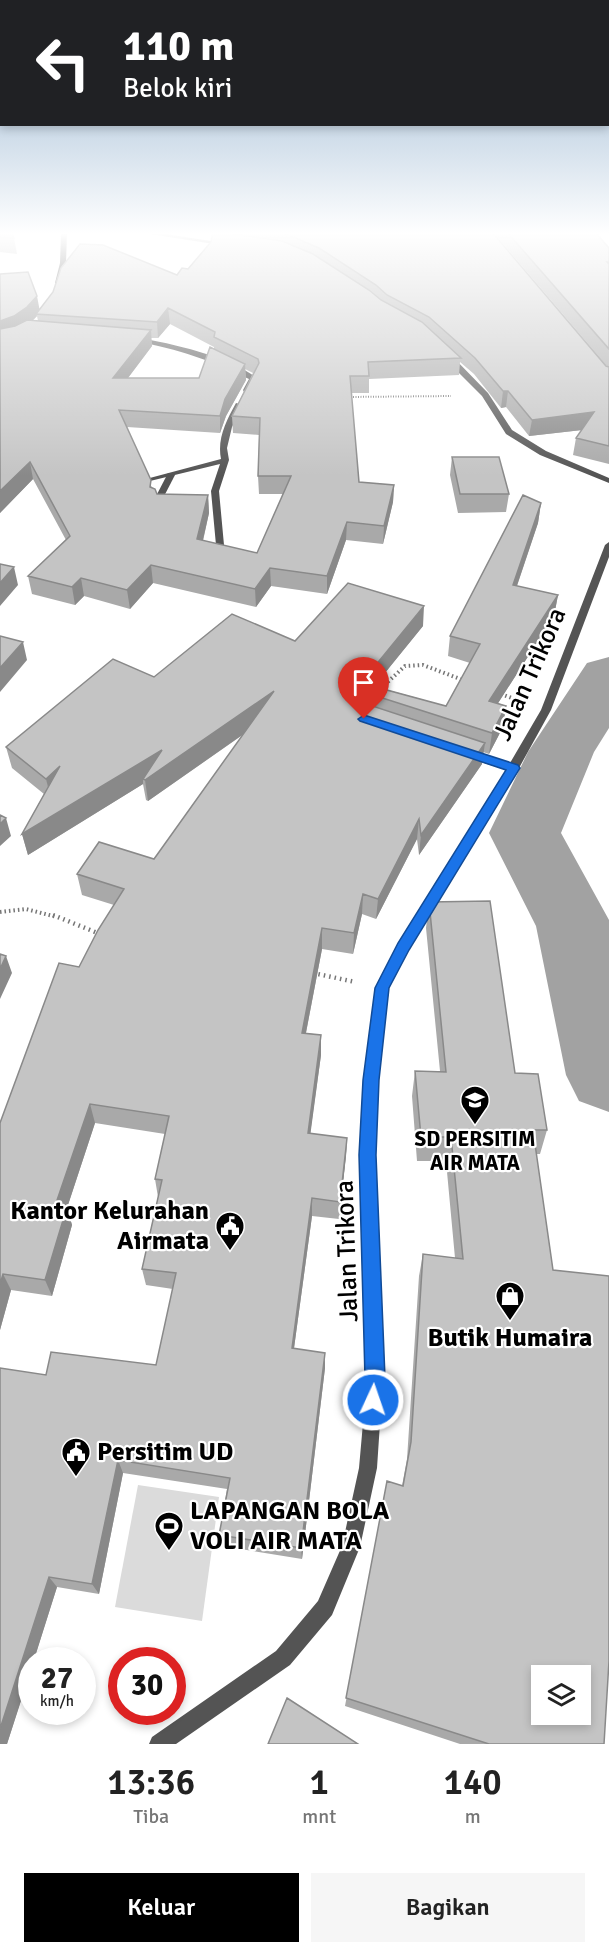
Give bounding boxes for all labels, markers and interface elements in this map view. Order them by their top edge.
text: 110 m [123,21,234,72]
icon: left [24,24,102,102]
text: Belok kiri [123,72,232,105]
street label: Jalan Trikora [486,603,574,745]
pin [338,657,389,719]
icon: arrive [347,666,380,699]
school or university icon: SD PERSITIM AIR MATA [459,1084,491,1126]
place label: SD PERSITIM AIR MATA [415,1126,535,1176]
street label: Jalan Trikora [329,1179,365,1323]
place label: Kantor Kelurahan Airmata [10,1195,209,1257]
public building icon: Kantor Kelurahan Airmata [214,1210,246,1252]
shop icon: Butik Humaira [494,1280,526,1322]
place label: Butik Humaira [428,1322,592,1354]
position arrow [341,1368,405,1432]
public building icon: Persitim UD [60,1436,92,1478]
place label: Persitim UD [97,1436,233,1468]
place label: LAPANGAN BOLA VOLI AIR MATA [190,1495,390,1557]
sports icon: LAPANGAN BOLA VOLI AIR MATA [153,1510,185,1552]
speed limit sign: 30 [108,1647,186,1725]
text: 27 [41,1660,73,1697]
map controls [531,1665,591,1725]
button: layers [531,1665,591,1725]
text: km/h [40,1692,74,1710]
text: 13:36 [107,1760,195,1805]
text: 1 [310,1760,329,1805]
text: 140 [443,1760,502,1805]
text: Tiba [133,1804,169,1829]
text: mnt [302,1804,336,1829]
text: m [465,1804,481,1829]
button: Keluar [24,1873,299,1942]
button: Bagikan [311,1873,585,1942]

